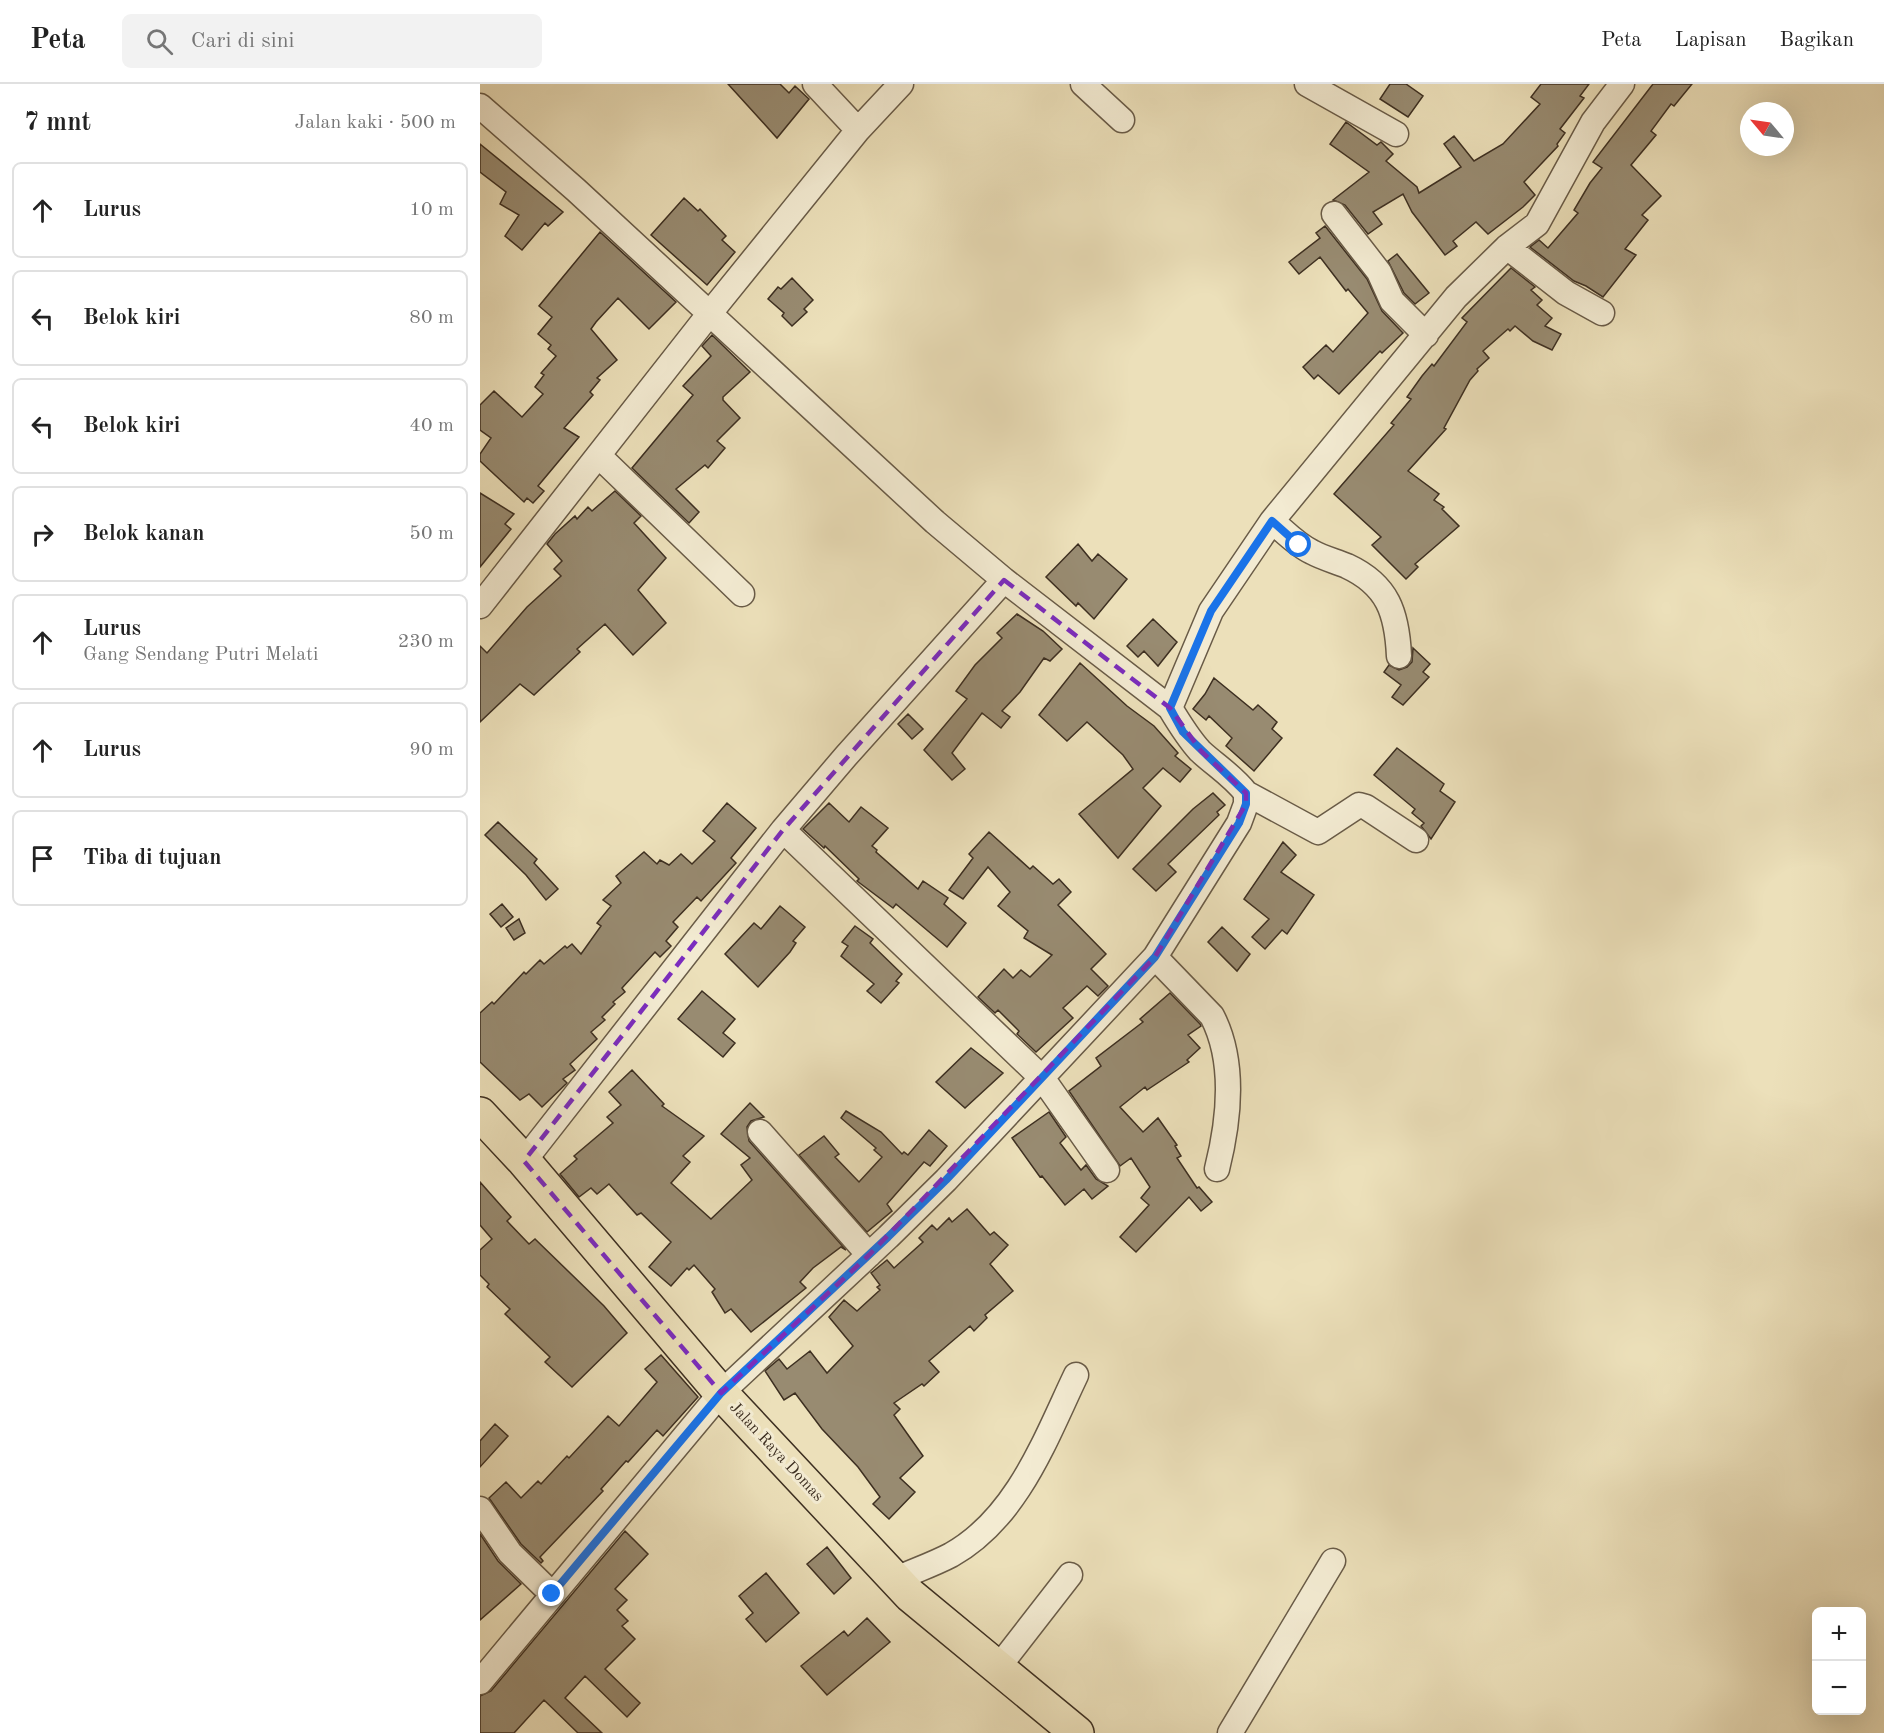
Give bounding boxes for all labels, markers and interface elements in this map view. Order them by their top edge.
search box [122,14,542,68]
icon: search [143,25,176,58]
text: Peta [30,27,86,55]
text: Cari di sini [191,30,294,52]
text: Peta [1601,30,1642,51]
text: Lapisan [1675,30,1746,51]
text: Bagikan [1779,30,1854,51]
north arrow [1740,102,1794,156]
text: 7 mnt [24,110,91,136]
text: Jalan kaki · 500 m [294,113,456,133]
icon: ahead [26,194,59,227]
text: Lurus [83,199,141,221]
text: 10 m [409,200,454,220]
icon: left [26,302,59,335]
text: Belok kiri [83,307,180,329]
text: 80 m [409,308,454,328]
icon: left [26,410,59,443]
text: Belok kiri [83,415,180,437]
text: 40 m [409,416,454,436]
icon: right [26,518,59,551]
text: Belok kanan [83,523,205,545]
text: 50 m [409,524,454,544]
route start [1285,531,1311,557]
text: Lurus [83,618,141,640]
icon: ahead [26,626,59,659]
text: 230 m [398,632,454,652]
text: Gang Sendang Putri Melati [83,645,319,665]
icon: ahead [26,734,59,767]
text: Lurus [83,739,141,761]
text: 90 m [409,740,454,760]
icon: arrive [26,842,59,875]
text: Tiba di tujuan [83,847,221,869]
street label: Jalan Raya Domas [726,1399,826,1505]
route end [538,1580,564,1606]
map controls [1812,1607,1866,1715]
button: + [1812,1607,1866,1661]
button: − [1812,1661,1866,1715]

